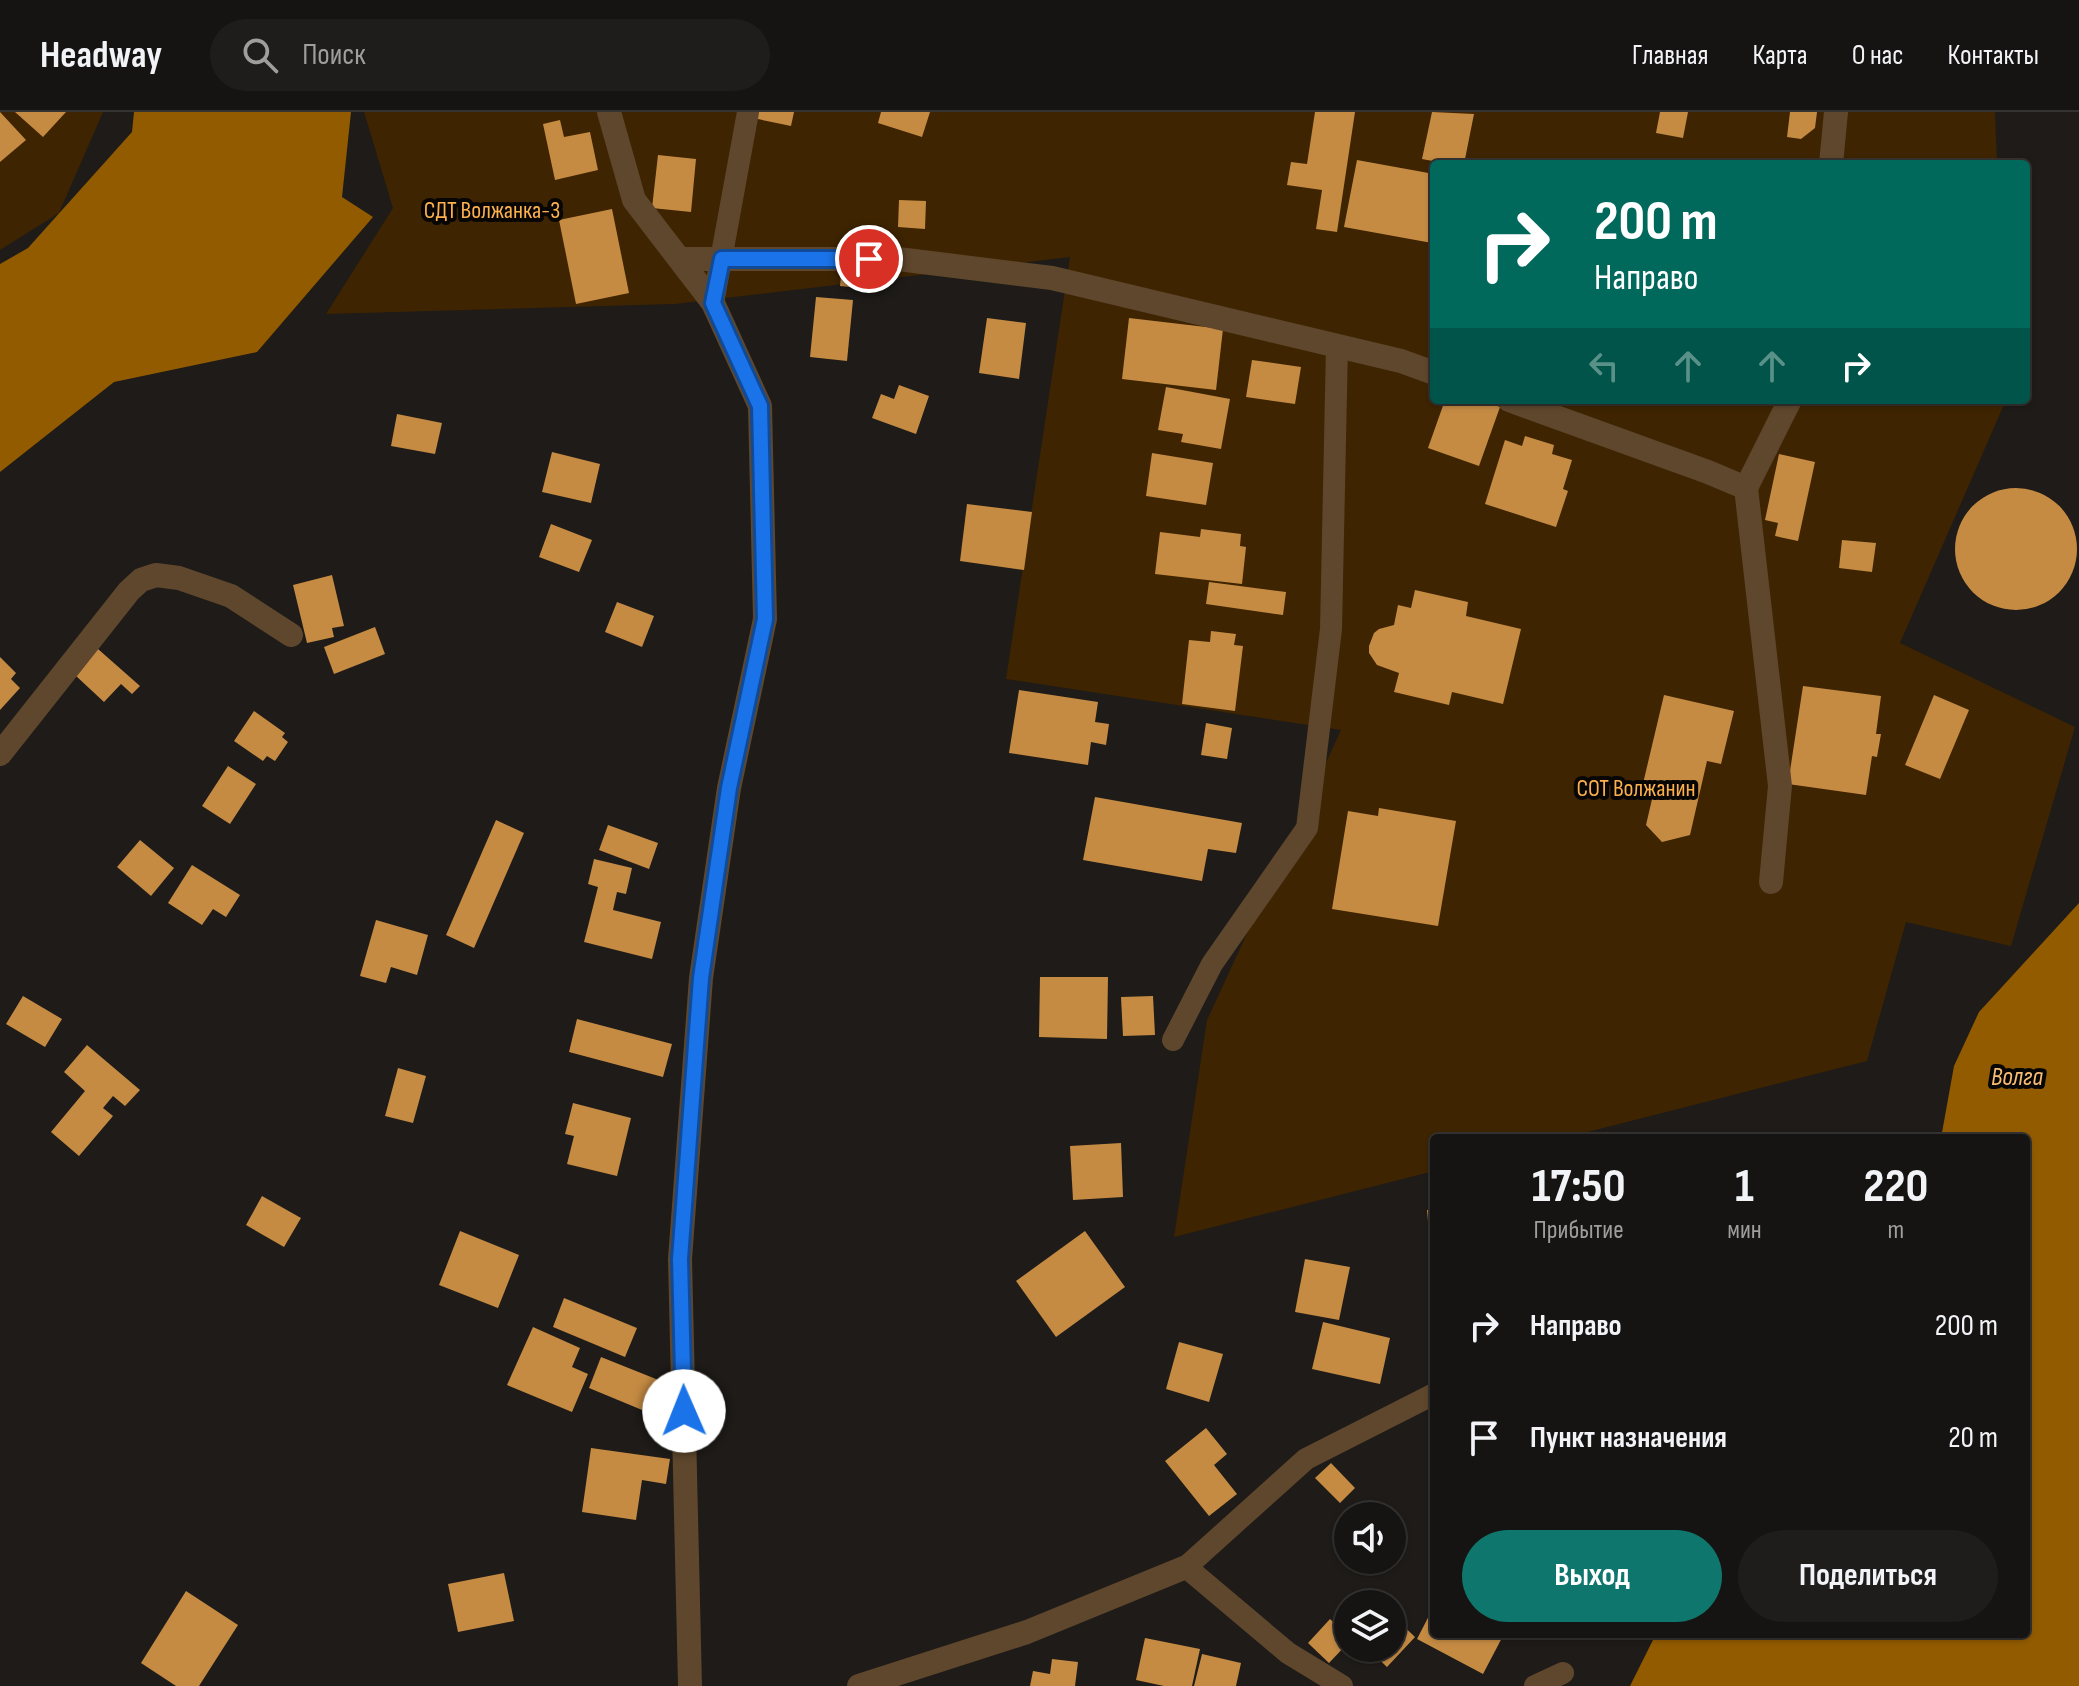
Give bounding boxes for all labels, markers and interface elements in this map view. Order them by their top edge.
search box [210,19,770,91]
text: Headway [40,33,162,78]
icon: search [238,33,282,77]
text: Поиск [302,37,365,73]
text: Главная [1632,39,1708,72]
text: Карта [1752,39,1808,72]
text: О нас [1852,39,1904,72]
text: Контакты [1948,39,2039,72]
text: 200 m [1594,189,1718,256]
icon: right [1462,192,1566,296]
park label: СДТ Волжанка-3 [424,196,560,225]
pin [835,225,903,293]
icon: arrive [847,237,891,281]
text: Направо [1594,257,1698,300]
icon: left [1582,344,1626,388]
icon: ahead [1666,344,1710,388]
icon: ahead [1750,344,1794,388]
icon: right [1834,344,1878,388]
park label: СОТ Волжанин [1576,774,1696,803]
water label: Волга [1991,1062,2043,1093]
text: 17:50 [1532,1158,1626,1215]
text: 1 [1735,1158,1754,1215]
text: 220 [1863,1158,1928,1215]
text: Прибытие [1534,1215,1624,1246]
text: мин [1727,1215,1762,1246]
text: m [1887,1215,1904,1246]
icon: right [1462,1304,1506,1348]
text: Направо [1530,1308,1622,1344]
text: 200 m [1935,1308,1998,1344]
position arrow [642,1369,726,1453]
icon: arrive [1462,1416,1506,1460]
text: Пункт назначения [1530,1420,1727,1456]
text: 20 m [1948,1420,1998,1456]
map controls [1334,1502,1406,1662]
button: sound [1334,1502,1406,1574]
button: Выход [1462,1530,1722,1622]
button: Поделиться [1738,1530,1998,1622]
button: layers [1334,1590,1406,1662]

